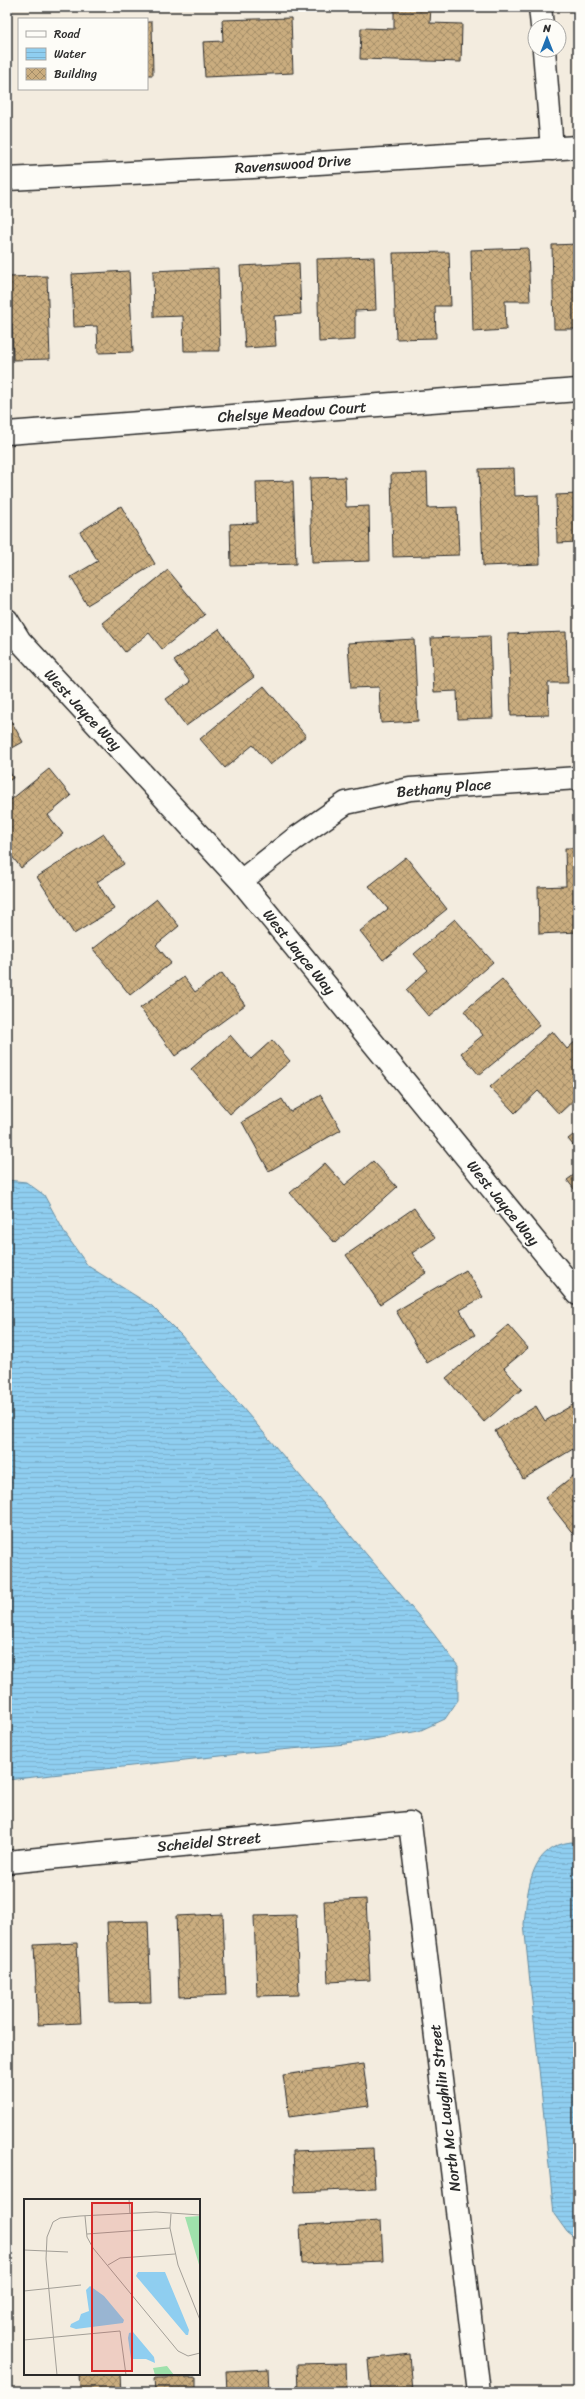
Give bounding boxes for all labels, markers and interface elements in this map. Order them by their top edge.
legend [18,18,148,90]
north arrow [527,18,567,58]
text: N [542,19,551,38]
text: Road [54,23,81,45]
text: Water [54,43,87,65]
text: Building [54,63,97,85]
street label: Ravenswood Drive [234,147,352,181]
street label: Chelsye Meadow Court [217,394,368,430]
street label: West Jayce Way [38,663,128,757]
street label: Bethany Place [396,771,493,805]
street label: West Jayce Way [256,903,342,1001]
street label: West Jayce Way [460,1154,546,1252]
street label: Scheidel Street [156,1824,262,1859]
street label: North Mc Laughlin Street [422,2022,468,2193]
inset map [24,2199,200,2375]

